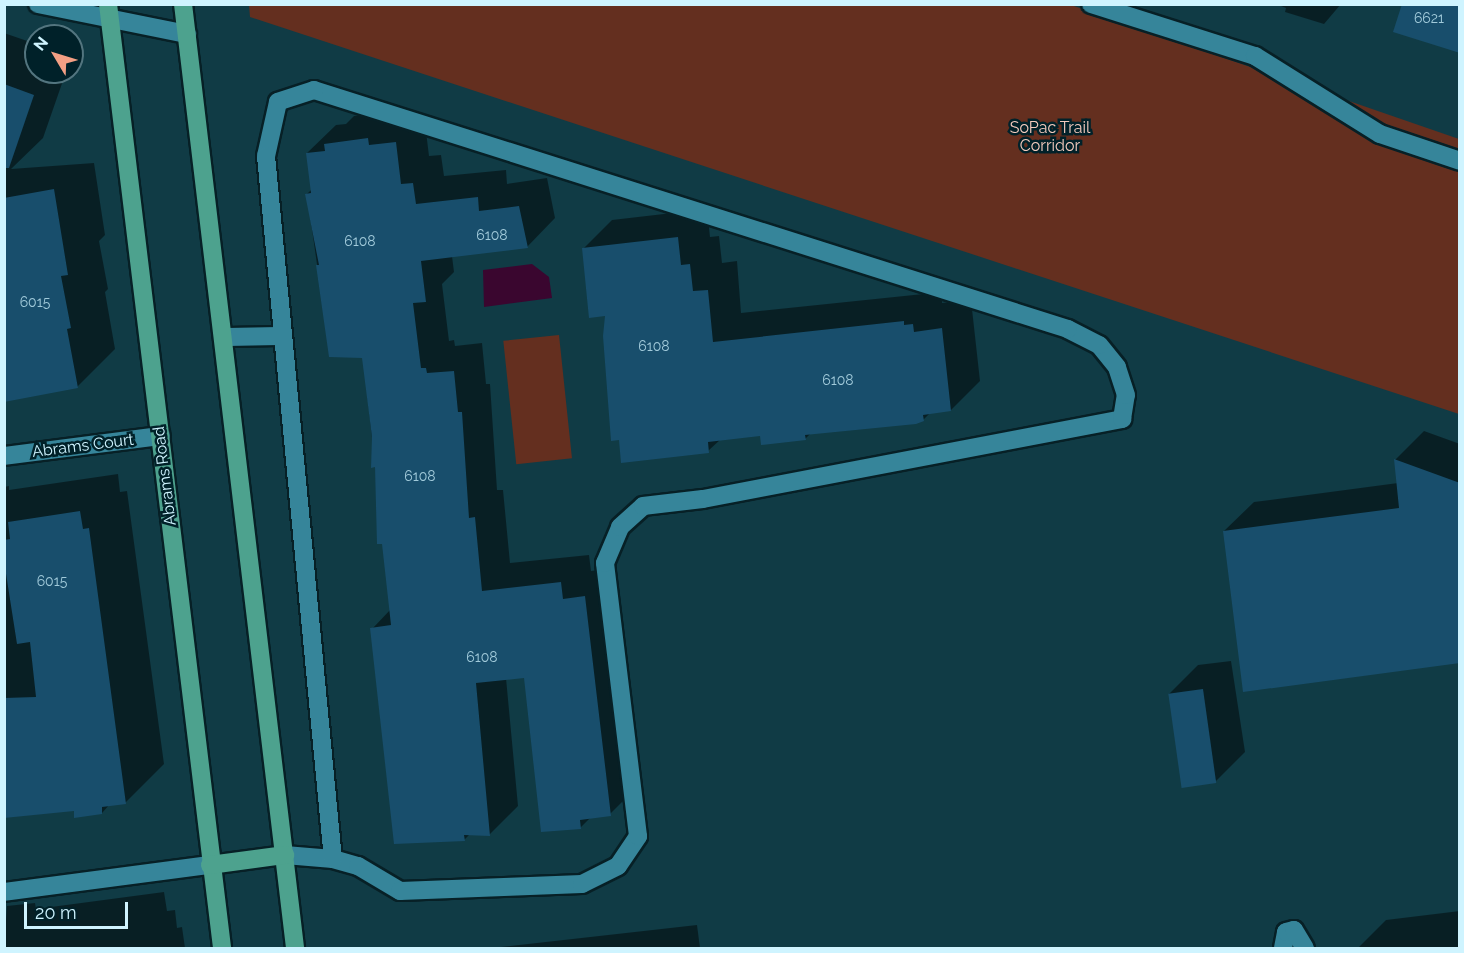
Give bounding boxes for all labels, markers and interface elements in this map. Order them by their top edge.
house number: 6621 [1414,10,1444,26]
north arrow [24,24,84,84]
text: N [30,33,52,55]
park label: SoPac Trail Corridor [1009,118,1091,156]
house number: 6108 [476,227,508,243]
house number: 6108 [344,233,376,249]
house number: 6015 [20,294,50,310]
house number: 6108 [638,338,670,354]
house number: 6108 [822,372,854,388]
street label: Abrams Road [149,425,181,527]
street label: Abrams Court [31,430,135,462]
house number: 6108 [404,468,436,484]
house number: 6015 [37,573,67,589]
house number: 6108 [466,649,498,665]
scale bar [27,890,130,928]
text: 20 m [35,902,77,923]

